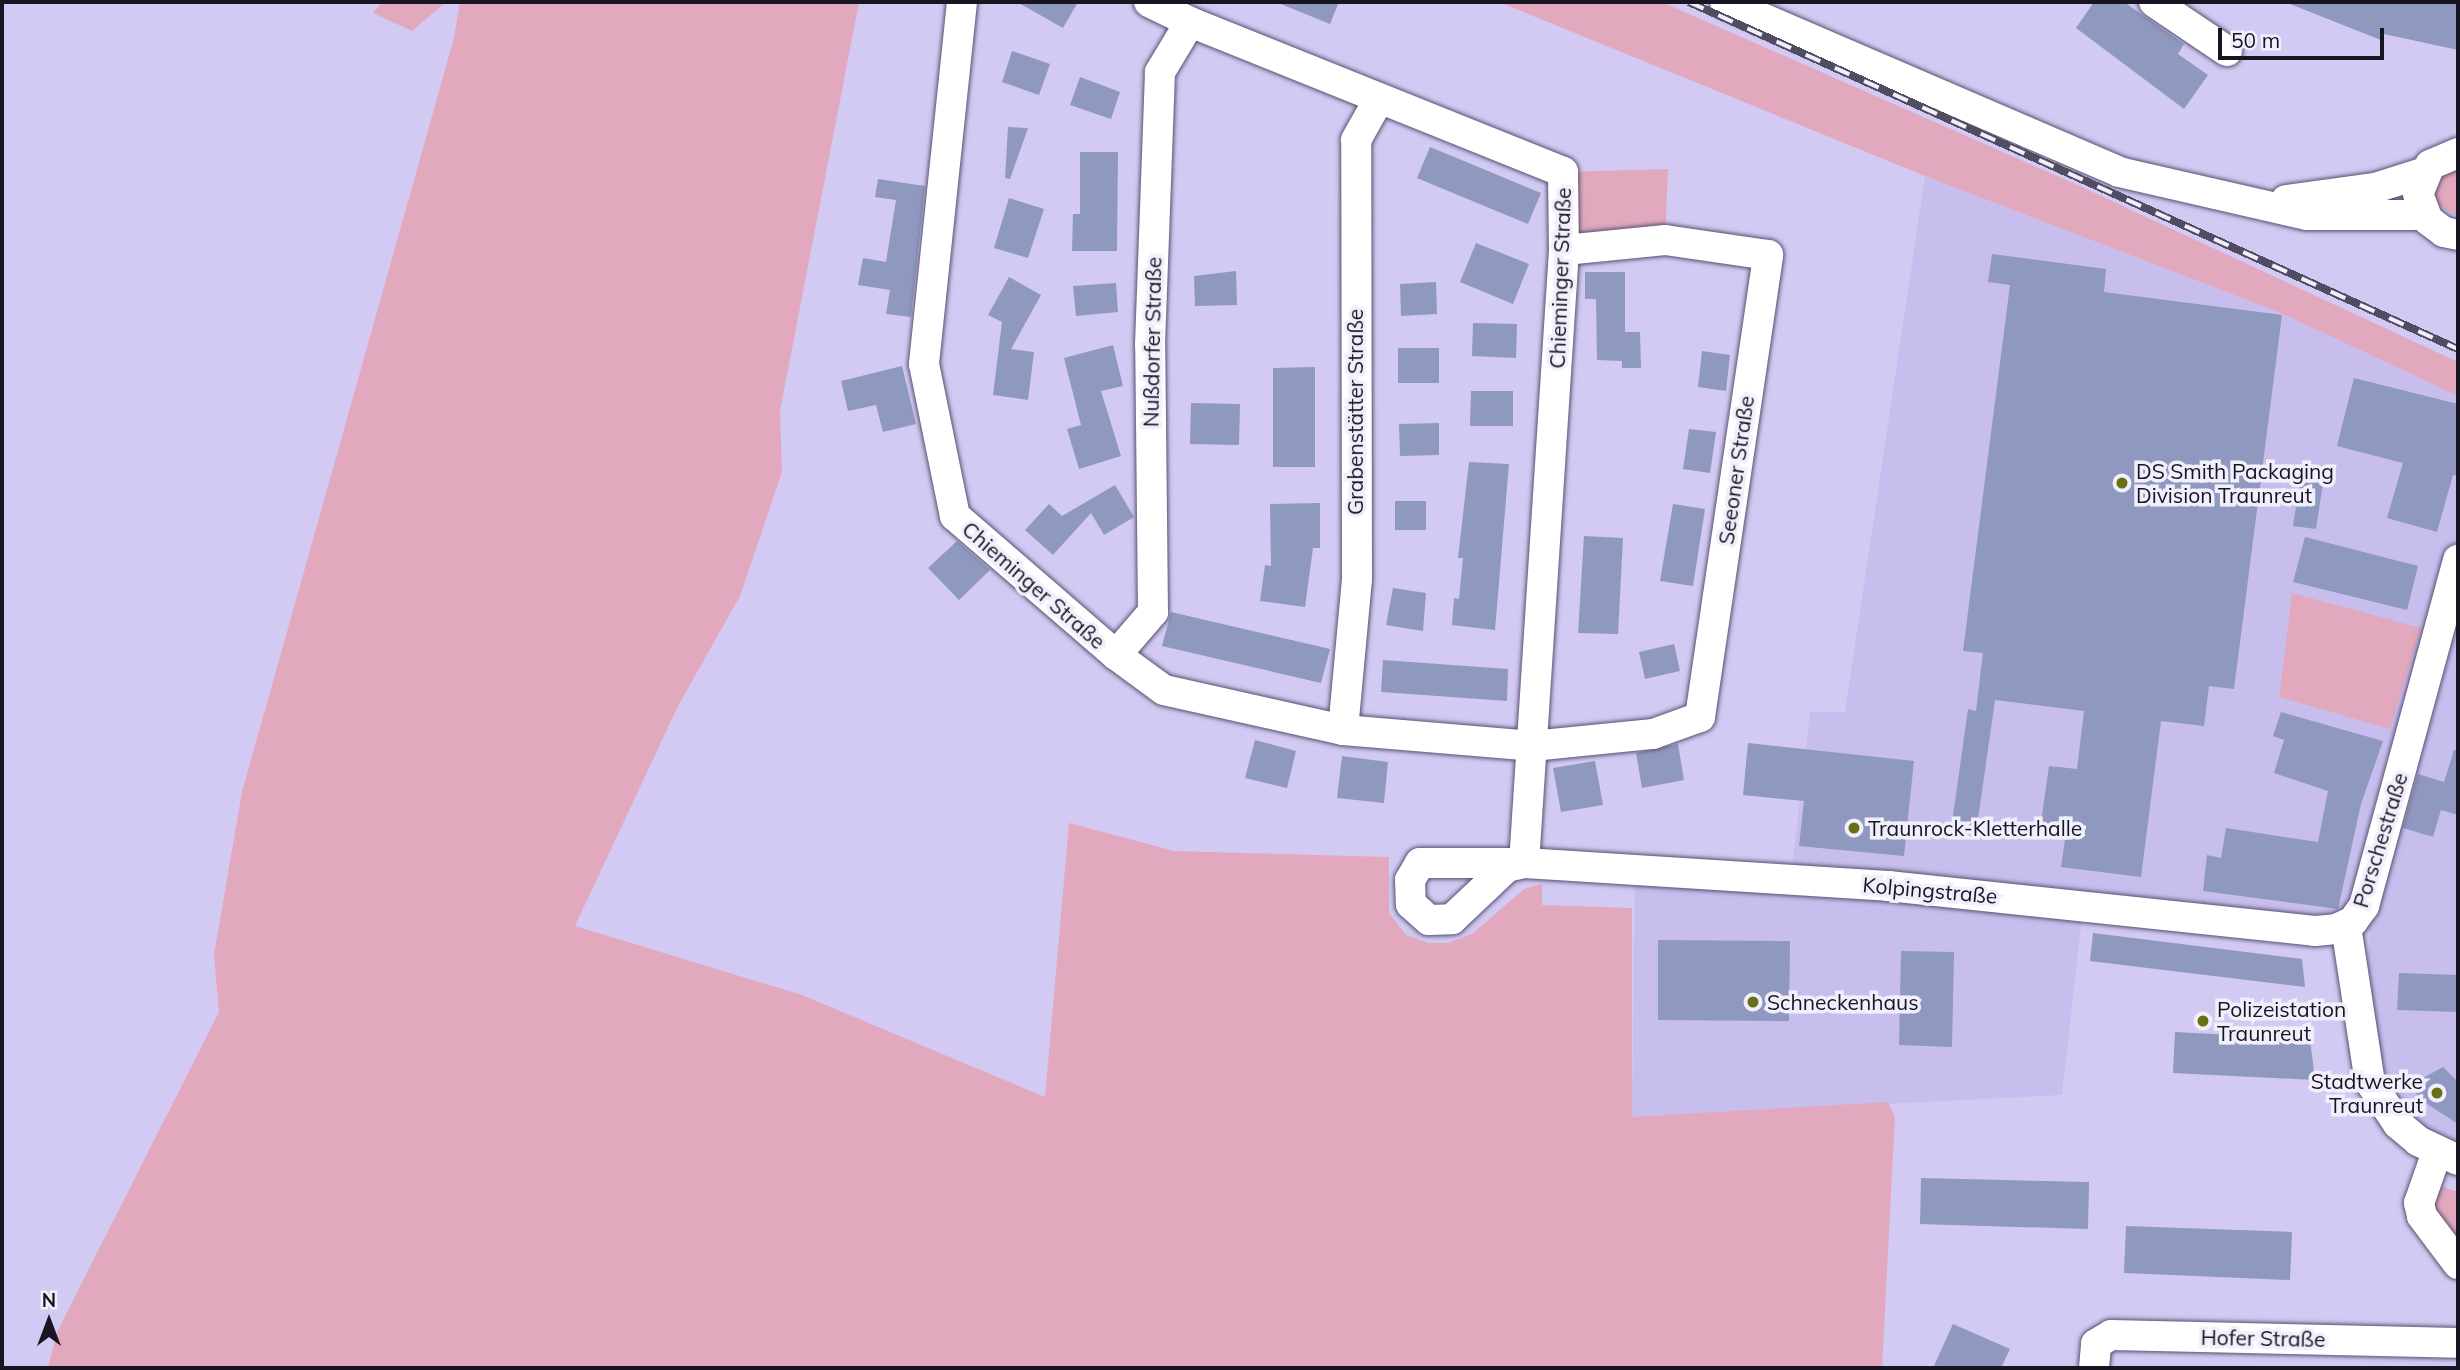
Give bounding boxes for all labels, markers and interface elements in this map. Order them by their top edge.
scale bar [2222,14,2388,58]
text: 50 m [2231,27,2280,53]
street label: Chieminger Straße [1544,187,1576,369]
street label: Nußdorfer Straße [1138,257,1166,427]
street label: Grabenstätter Straße [1342,309,1368,515]
street label: Seeoner Straße [1713,394,1759,546]
place label: DS Smith Packaging Division Traunreut [2136,458,2334,508]
marker: DS Smith Packaging Division Traunreut [2114,475,2130,491]
street label: Chieminger Straße [957,516,1111,654]
street label: Porschestraße [2348,769,2412,911]
place label: Traunrock-Kletterhalle [1868,815,2082,841]
marker: Traunrock-Kletterhalle [1846,820,1862,836]
street label: Kolpingstraße [1862,872,1998,908]
place label: Schneckenhaus [1767,989,1919,1015]
marker: Schneckenhaus [1745,994,1761,1010]
place label: Polizeistation Traunreut [2217,996,2346,1046]
marker: Polizeistation Traunreut [2195,1013,2211,1029]
place label: Stadtwerke Traunreut [2311,1068,2423,1118]
marker: Stadtwerke Traunreut [2429,1085,2445,1101]
north arrow [14,1286,84,1356]
text: N [42,1288,56,1312]
street label: Hofer Straße [2201,1324,2325,1352]

